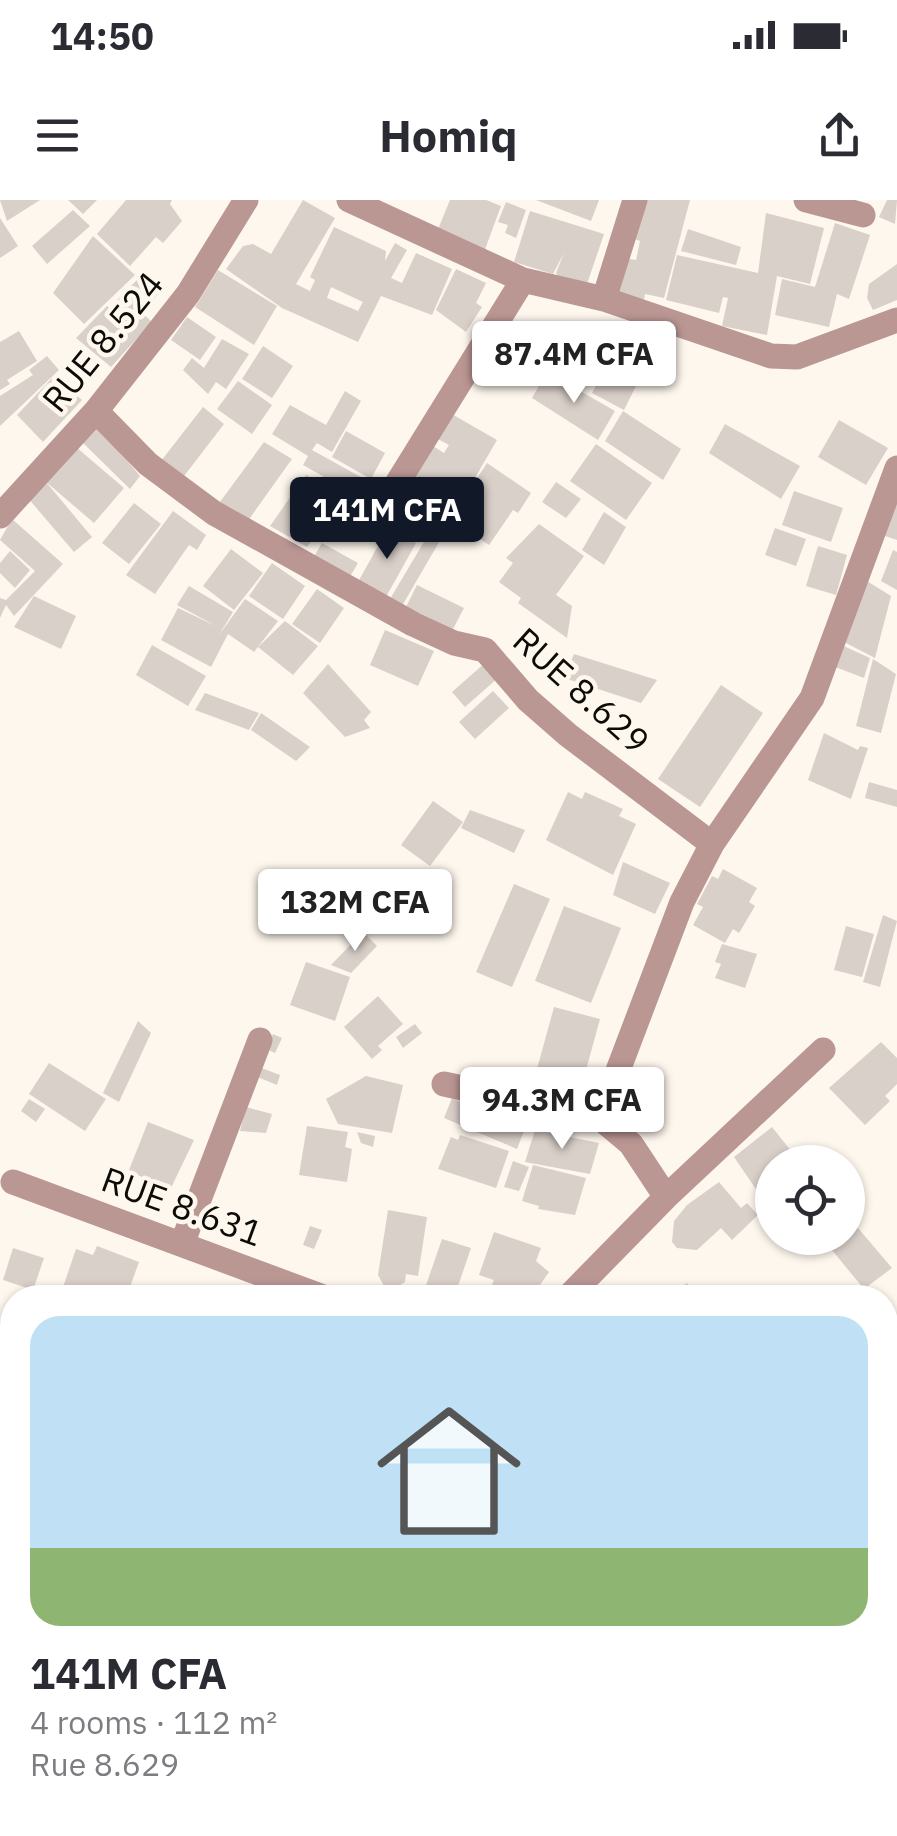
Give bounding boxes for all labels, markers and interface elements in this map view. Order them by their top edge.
text: 14:50 [50,11,154,60]
text: Homiq [379,106,518,164]
icon: menu [30,108,85,163]
icon: share [812,108,867,163]
street label: RUE 8.524 [32,262,173,421]
pin: 87.4M CFA [460,321,688,406]
text: 87.4M CFA [494,332,654,374]
pin: 141M CFA [284,477,490,562]
text: 141M CFA [312,488,462,530]
street label: RUE 8.629 [504,617,659,764]
pin: 132M CFA [252,869,458,954]
text: 132M CFA [280,880,430,922]
pin: 94.3M CFA [448,1067,676,1152]
text: 94.3M CFA [482,1078,642,1120]
map controls [755,1145,865,1255]
button: locate [755,1145,865,1255]
street label: RUE 8.631 [96,1156,269,1256]
icon: home [359,1381,539,1561]
text: 141M CFA [30,1646,227,1701]
text: 4 rooms · 112 m² [30,1701,277,1743]
text: Rue 8.629 [30,1743,179,1785]

